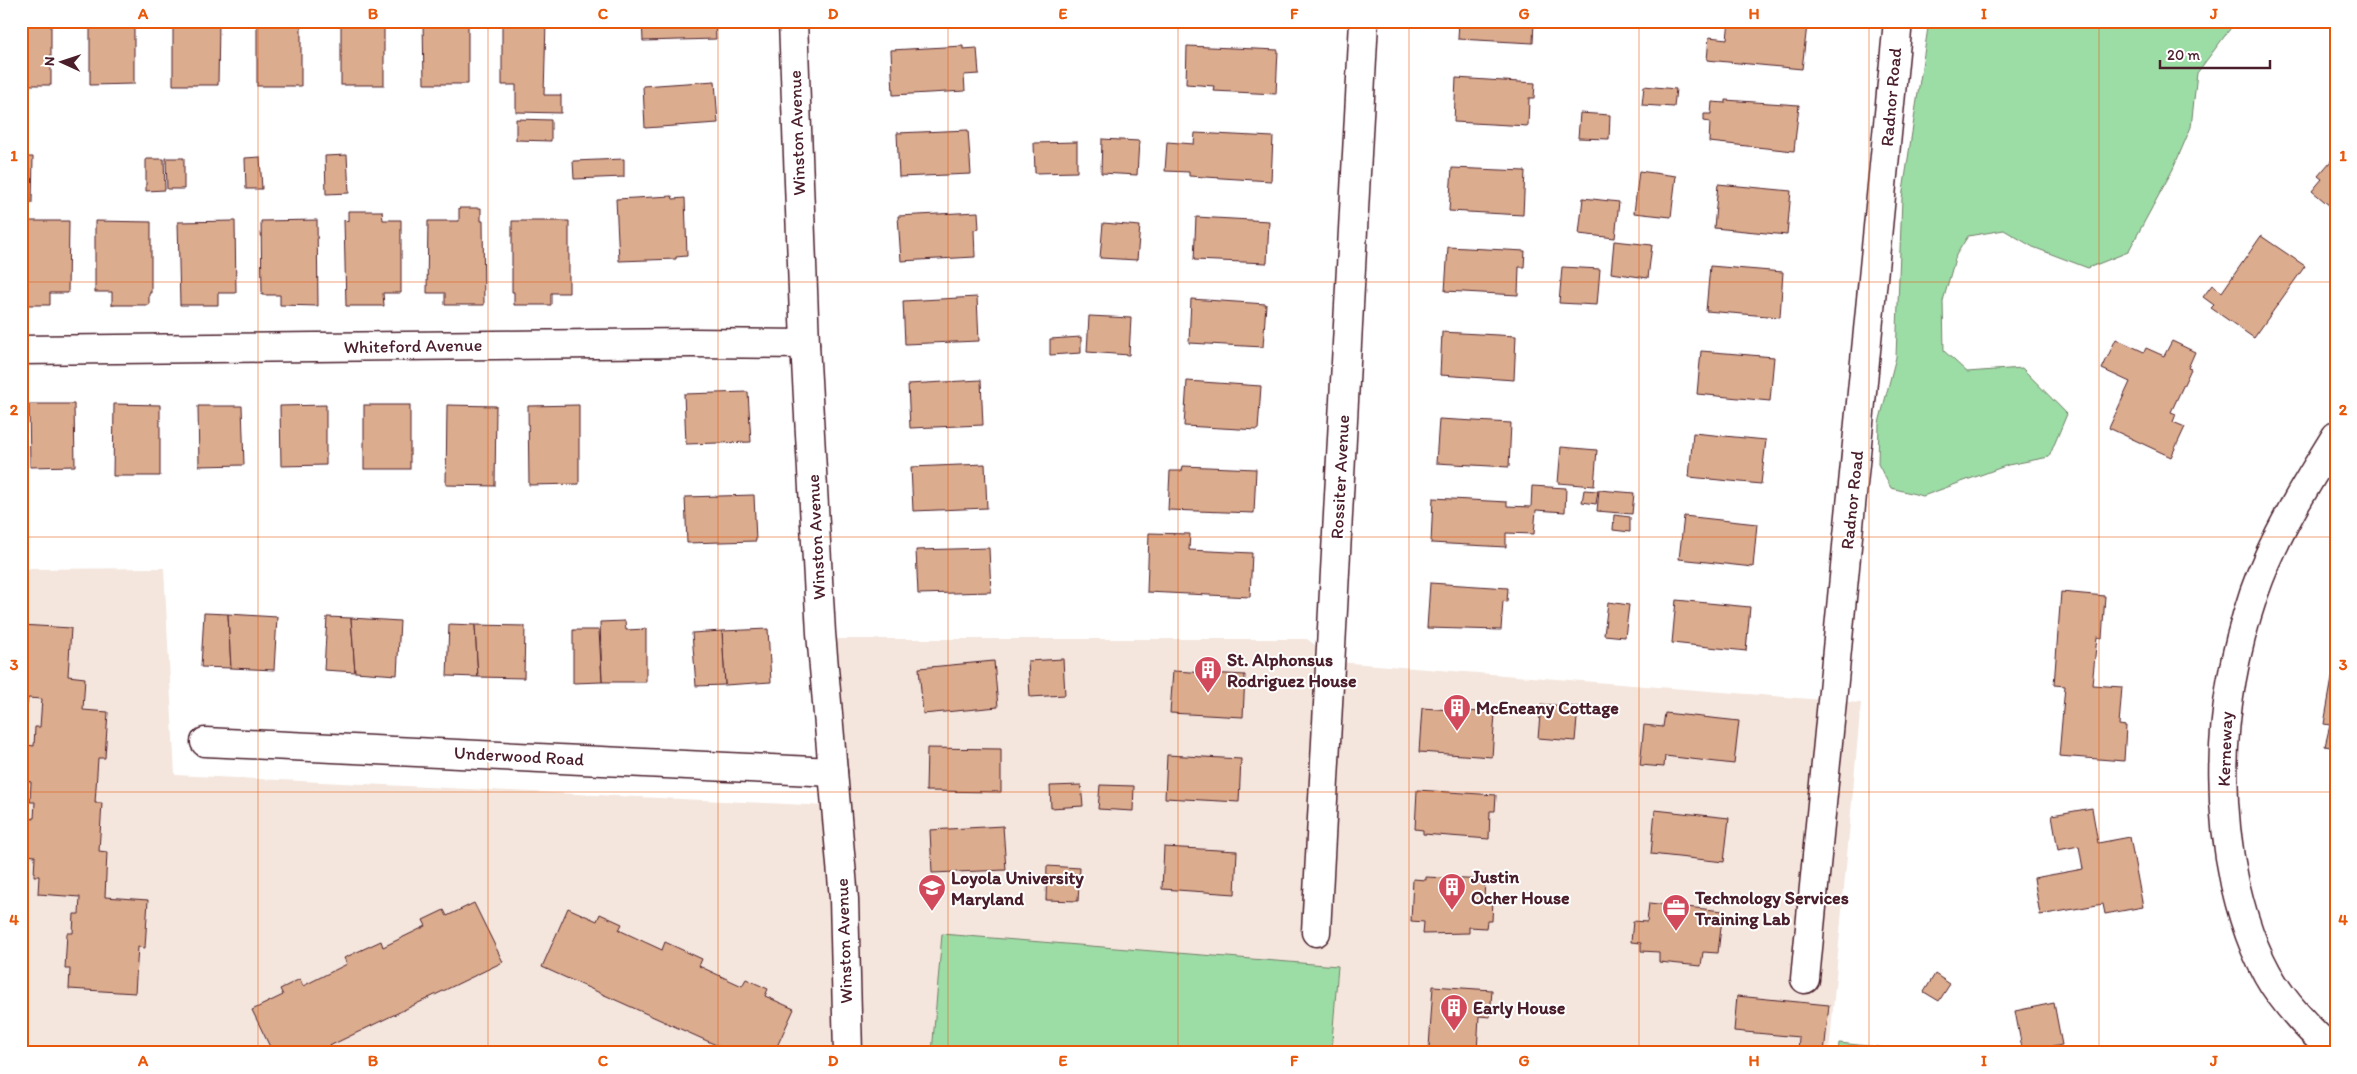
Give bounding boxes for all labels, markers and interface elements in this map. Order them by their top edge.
text: A [137,4,149,23]
text: B [368,4,379,23]
text: C [598,4,609,23]
text: D [828,4,839,23]
text: E [1059,4,1068,23]
text: F [1290,4,1299,23]
text: G [1518,4,1530,23]
text: H [1748,4,1760,23]
text: I [1981,4,1987,23]
text: J [2209,4,2218,23]
north arrow [38,38,88,88]
scale bar [2160,38,2270,70]
street label: Radnor Road [1876,46,1906,147]
text: 20 m [2167,46,2201,64]
text: N [41,56,58,67]
street label: Winston Avenue [784,70,810,196]
text: 1 [10,146,18,165]
text: 1 [2339,146,2347,165]
street label: Whiteford Avenue [343,334,483,358]
text: 2 [10,400,19,419]
text: 2 [2339,400,2348,419]
street label: Rossiter Avenue [1326,414,1354,540]
street label: Radnor Road [1836,449,1868,551]
street label: Winston Avenue [802,474,830,600]
place label: St. Alphonsus Rodriguez House [1227,649,1357,692]
text: 3 [10,655,19,674]
building icon: St. Alphonsus Rodriguez House [1193,655,1223,694]
text: 3 [2339,655,2348,674]
building icon: McEneany Cottage [1442,693,1472,732]
place label: McEneany Cottage [1476,697,1619,719]
street label: Kerneway [2213,710,2237,787]
street label: Underwood Road [453,742,585,770]
place label: Justin Ocher House [1470,866,1570,909]
place label: Loyola University Maryland [951,867,1084,910]
building icon: Justin Ocher House [1437,872,1467,911]
school or university icon: Loyola University Maryland [917,873,947,912]
street label: Winston Avenue [831,878,857,1004]
place label: Technology Services Training Lab [1694,887,1849,930]
office icon: Technology Services Training Lab [1661,893,1691,932]
text: 4 [9,910,19,929]
text: 4 [2338,910,2348,929]
building icon: Early House [1439,993,1469,1032]
place label: Early House [1473,997,1566,1019]
text: A [137,1051,149,1070]
text: B [368,1051,379,1070]
text: C [598,1051,609,1070]
text: D [828,1051,839,1070]
text: E [1059,1051,1068,1070]
text: F [1290,1051,1299,1070]
text: G [1518,1051,1530,1070]
text: H [1748,1051,1760,1070]
text: I [1981,1051,1987,1070]
text: J [2209,1051,2218,1070]

